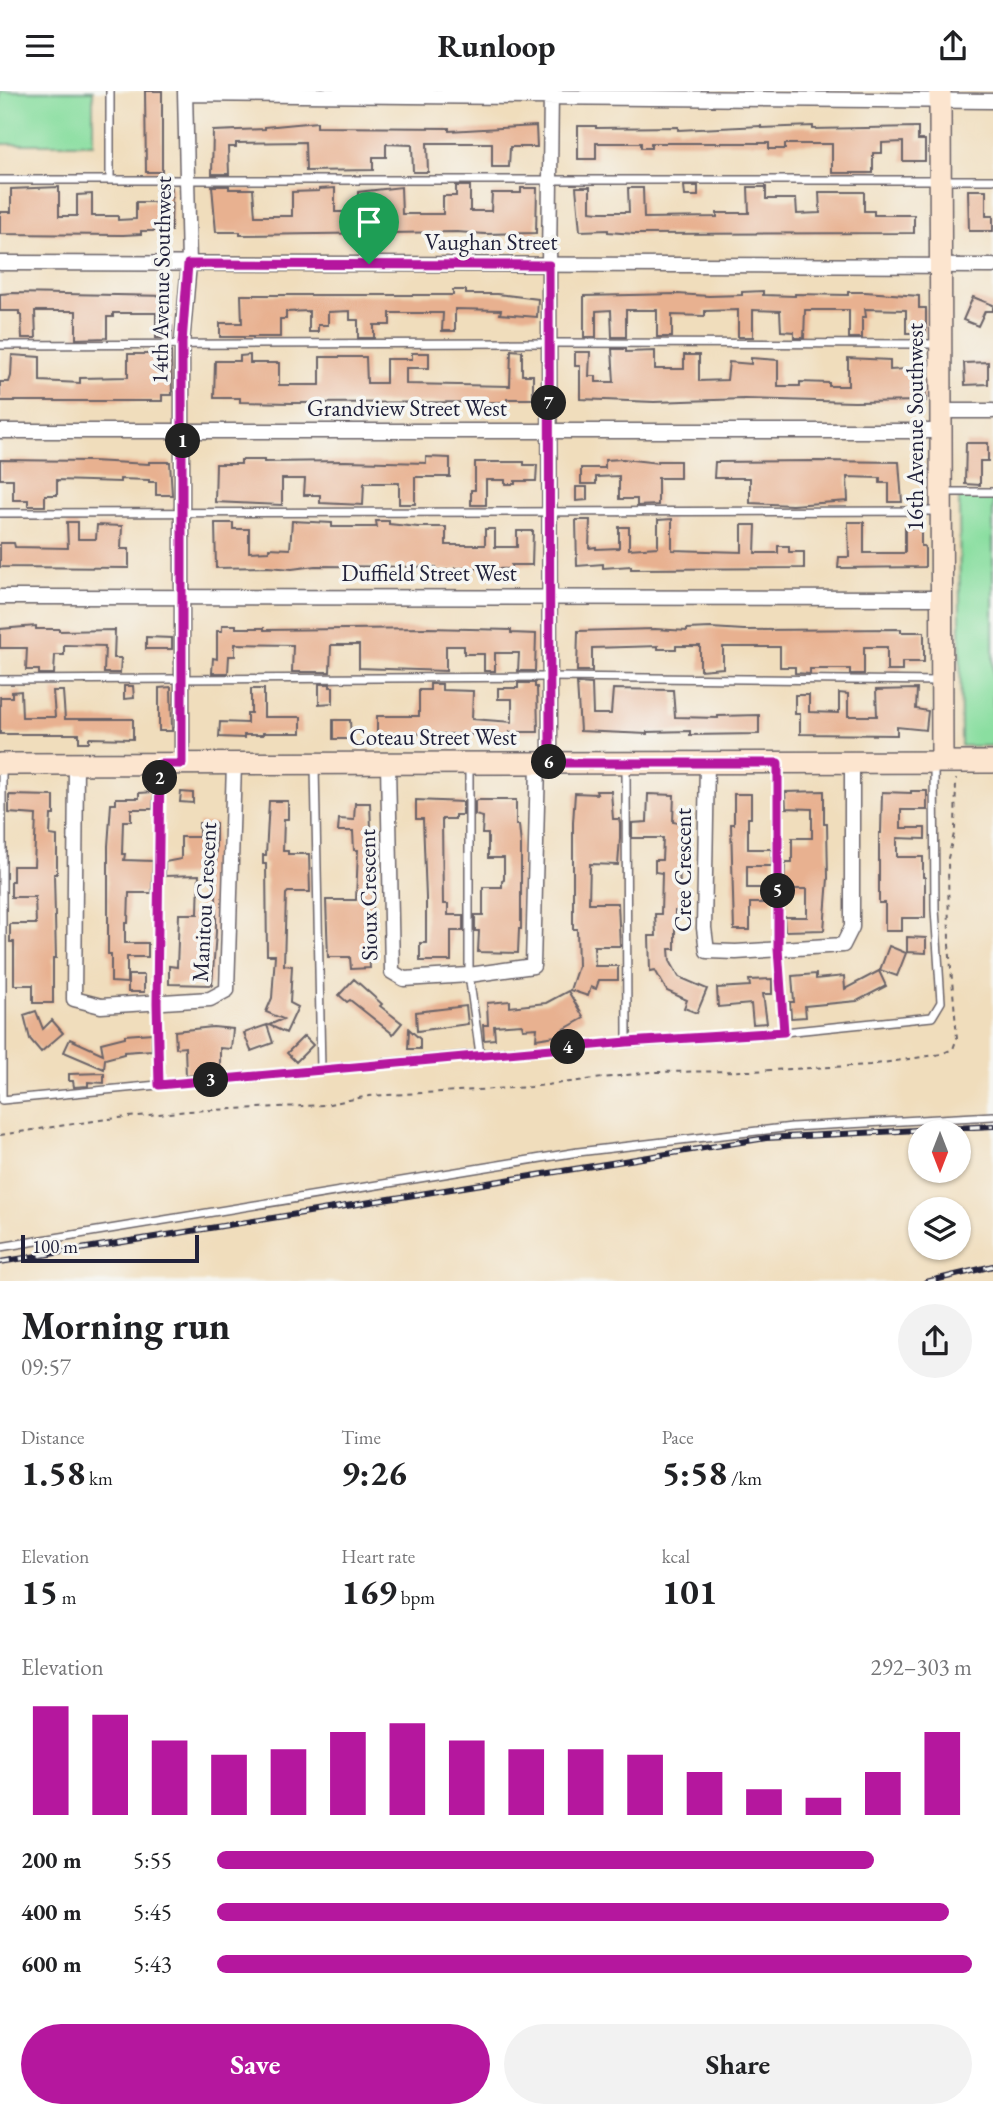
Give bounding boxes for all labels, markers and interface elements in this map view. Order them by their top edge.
text: Runloop [438,25,555,67]
icon: menu [21,27,59,65]
icon: share [934,27,972,65]
street label: 14th Avenue Southwest [144,175,178,384]
pin [339,192,399,264]
icon: arrive [350,203,388,241]
street label: Vaughan Street [425,227,558,257]
street label: 16th Avenue Southwest [900,322,930,531]
pin: 7 [532,385,566,421]
text: 7 [543,390,554,415]
street label: Grandview Street West [307,393,508,423]
pin: 1 [166,423,200,459]
text: 1 [177,428,188,453]
street label: Duffield Street West [341,558,518,588]
street label: Coteau Street West [349,722,517,752]
pin: 6 [532,745,566,779]
text: 6 [543,749,554,774]
pin: 2 [142,761,178,795]
text: 2 [154,765,165,790]
street label: Cree Crescent [668,807,698,932]
street label: Manitou Crescent [185,820,223,983]
street label: Sioux Crescent [352,828,384,961]
pin: 5 [760,873,796,909]
text: 5 [772,878,783,903]
pin: 4 [550,1030,586,1065]
text: 4 [562,1034,573,1059]
pin: 3 [194,1063,228,1097]
text: 3 [205,1067,216,1092]
north arrow [908,1120,971,1183]
map controls [908,1120,971,1260]
button: layers [908,1197,971,1260]
scale bar [21,1233,200,1264]
text: 100 m [32,1234,78,1259]
text: Morning run [21,1301,230,1350]
button: share [898,1304,972,1378]
text: 09:57 [21,1352,71,1382]
text: Distance [21,1425,84,1450]
text: Time [341,1425,381,1450]
text: Pace [662,1425,694,1450]
text: 1.58 [21,1450,85,1495]
text: 9:26 [341,1450,407,1495]
text: 5:58 [662,1450,727,1495]
text: km [85,1466,113,1491]
text: /km [727,1466,762,1491]
text: Elevation [21,1544,89,1569]
text: Heart rate [341,1544,415,1569]
text: kcal [662,1544,690,1569]
text: 15 [21,1569,58,1614]
text: 169 [341,1569,397,1614]
text: 101 [662,1569,717,1614]
text: m [58,1585,77,1610]
text: bpm [397,1585,435,1610]
text: Elevation [21,1652,104,1682]
text: 292–303 m [871,1652,972,1682]
text: 200 m [21,1845,82,1875]
text: 5:55 [133,1845,172,1875]
text: 400 m [21,1897,82,1927]
text: 5:45 [133,1897,172,1927]
text: 600 m [21,1949,82,1979]
text: 5:43 [133,1949,172,1979]
button: Save [21,2024,490,2104]
button: Share [504,2024,972,2104]

